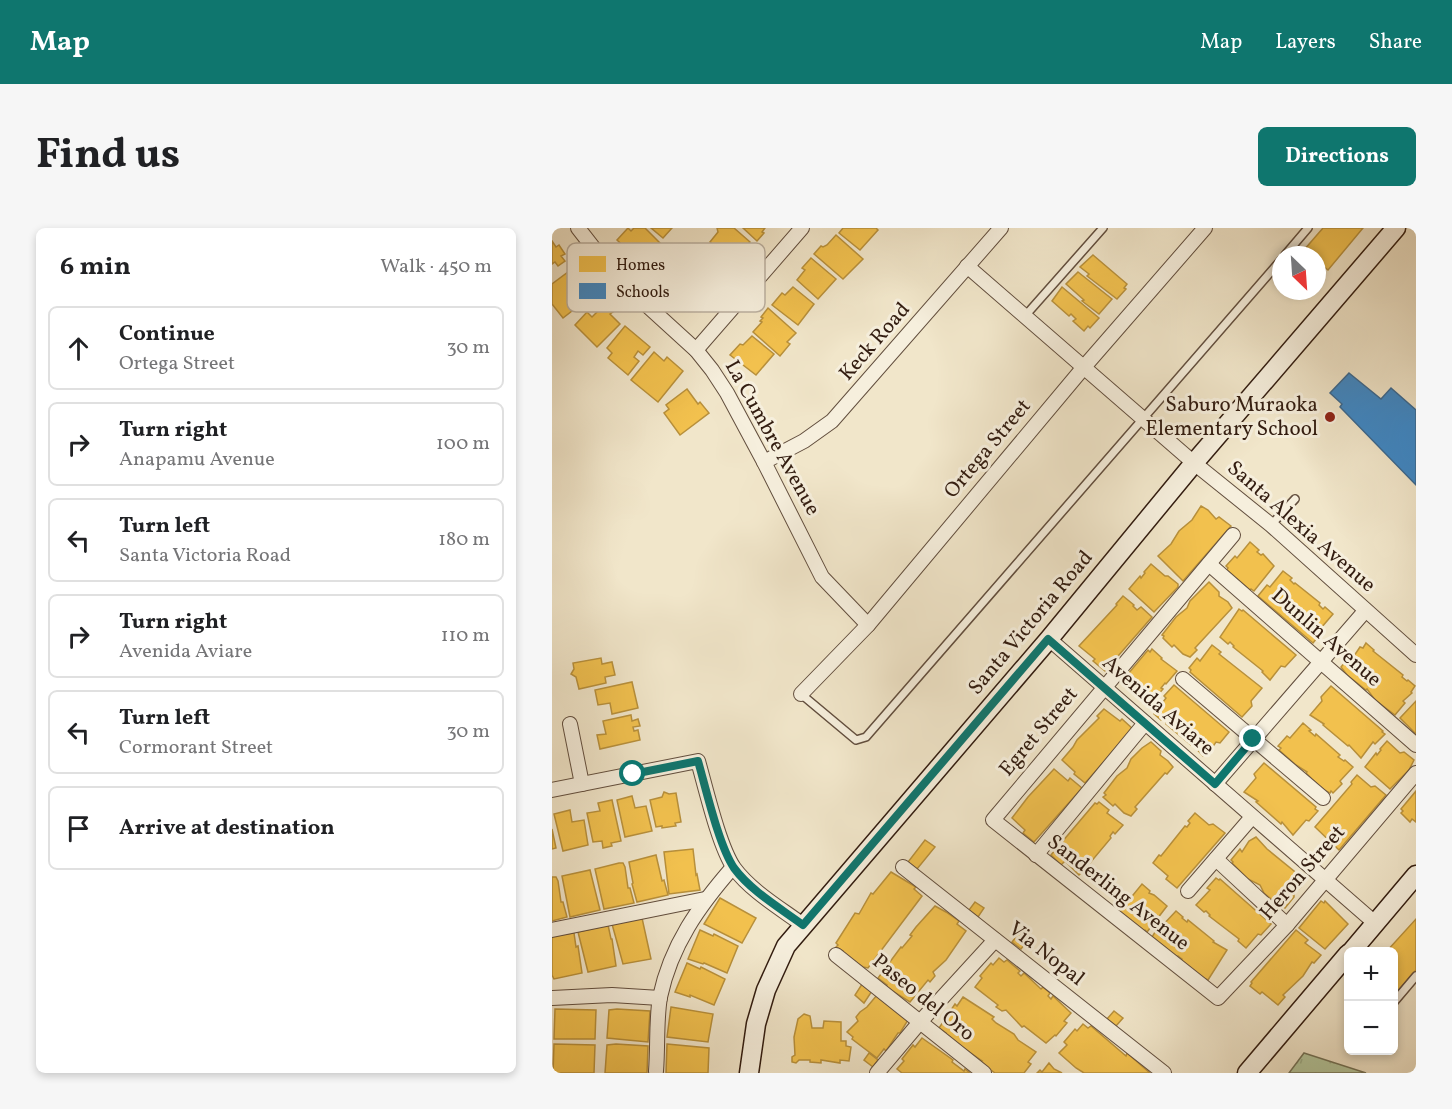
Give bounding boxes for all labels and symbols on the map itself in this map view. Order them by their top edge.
legend [567,243,765,312]
north arrow [1272,246,1326,300]
text: Homes [616,255,665,277]
text: Schools [616,282,670,304]
street label: Keck Road [833,297,917,387]
street label: La Cumbre Avenue [717,355,827,521]
place label: Saburo Muraoka Elementary School [1145,391,1318,444]
street label: Ortega Street [938,393,1038,505]
marker: Saburo Muraoka Elementary School [1323,410,1337,424]
street label: Santa Alexia Avenue [1220,454,1382,600]
street label: Santa Victoria Road [962,545,1100,701]
street label: Dunlin Avenue [1265,582,1388,694]
street label: Avenida Aviare [1096,649,1220,763]
street label: Egret Street [993,681,1085,783]
route end [1239,725,1265,751]
route start [619,760,645,786]
street label: Heron Street [1254,819,1352,927]
street label: Sanderling Avenue [1041,828,1195,958]
street label: Via Nopal [1002,915,1090,993]
street label: Paseo del Oro [865,948,981,1048]

